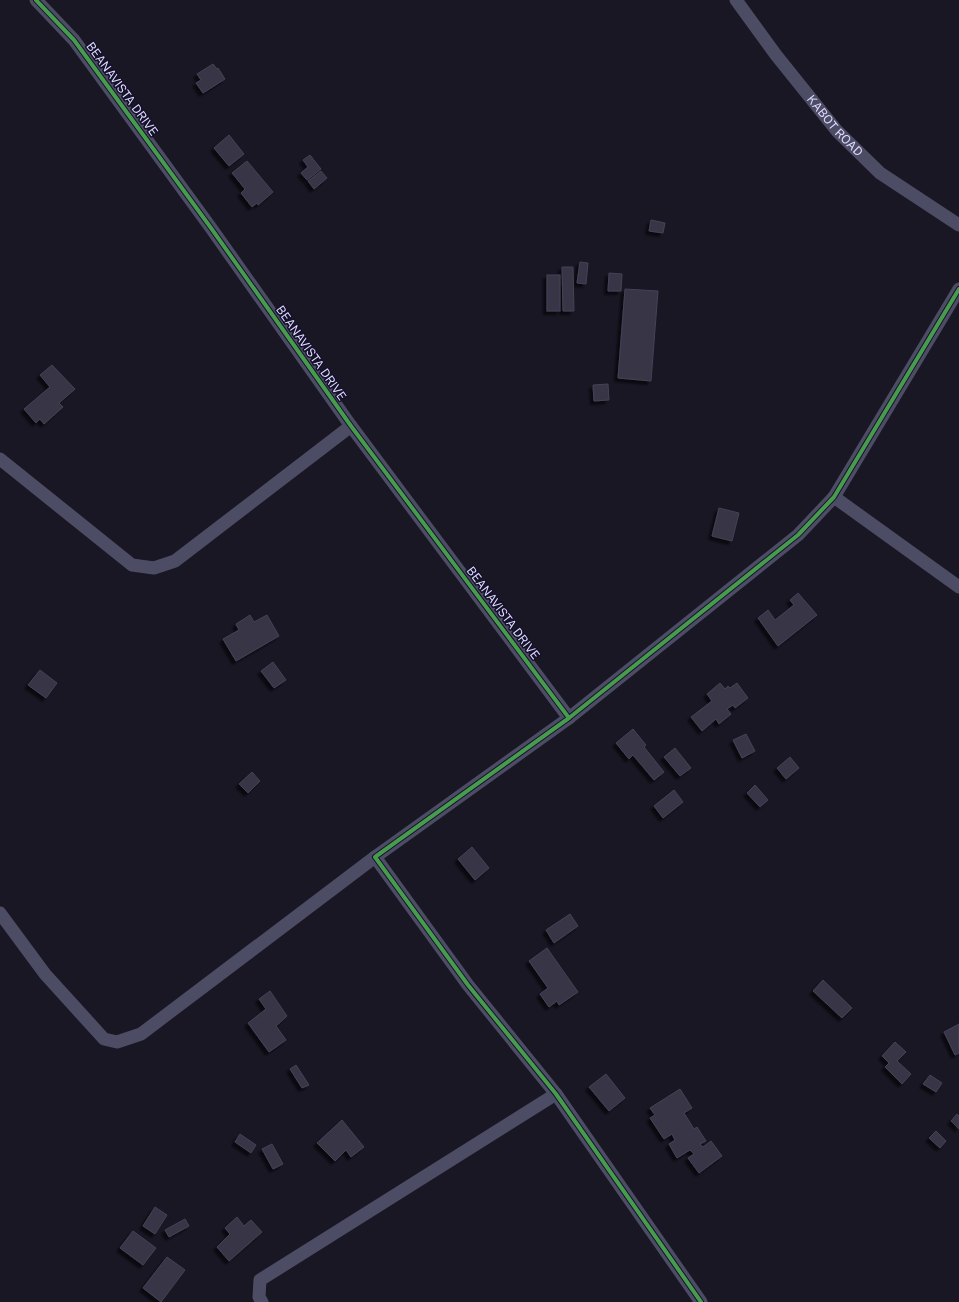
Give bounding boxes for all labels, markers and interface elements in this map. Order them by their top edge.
street label: BEANAVISTA DRIVE [83,39,161,139]
street label: KABOT ROAD [804,92,866,159]
street label: BEANAVISTA DRIVE [273,303,349,403]
street label: BEANAVISTA DRIVE [464,564,542,662]

